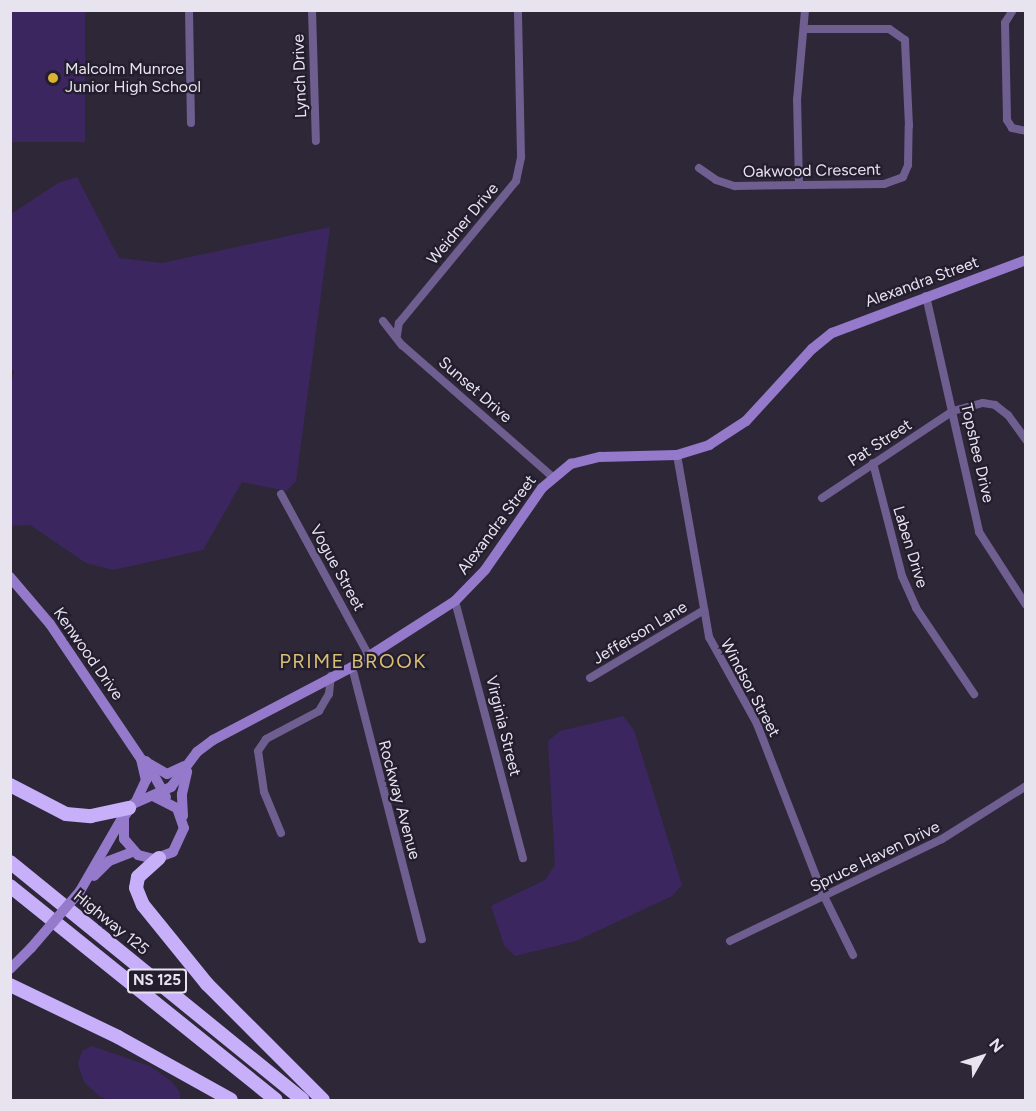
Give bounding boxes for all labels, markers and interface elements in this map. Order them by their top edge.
street label: Lynch Drive [289,34,311,118]
place label: Malcolm Munroe Junior High School [65,59,201,97]
marker: Malcolm Munroe Junior High School [46,71,60,85]
street label: Oakwood Crescent [743,160,881,182]
street label: Weidner Drive [423,179,503,269]
street label: Alexandra Street [863,253,981,311]
street label: Sunset Drive [434,353,516,427]
street label: Topshee Drive [956,401,998,505]
street label: Pat Street [845,415,915,471]
street label: Alexandra Street [453,472,541,578]
street label: Laben Drive [888,504,932,590]
street label: Vogue Street [305,522,369,614]
street label: Jefferson Lane [589,597,691,669]
street label: Kenwood Drive [49,604,127,704]
street label: Windsor Street [716,636,784,740]
district label: PRIME BROOK [279,649,427,673]
street label: Virginia Street [481,674,525,778]
street label: Rockway Avenue [374,738,424,862]
street label: Spruce Haven Drive [807,817,943,897]
street label: Highway 125 [69,887,153,959]
road number: NS 125 [127,969,187,993]
north arrow [952,1027,1012,1087]
text: N [985,1035,1008,1056]

